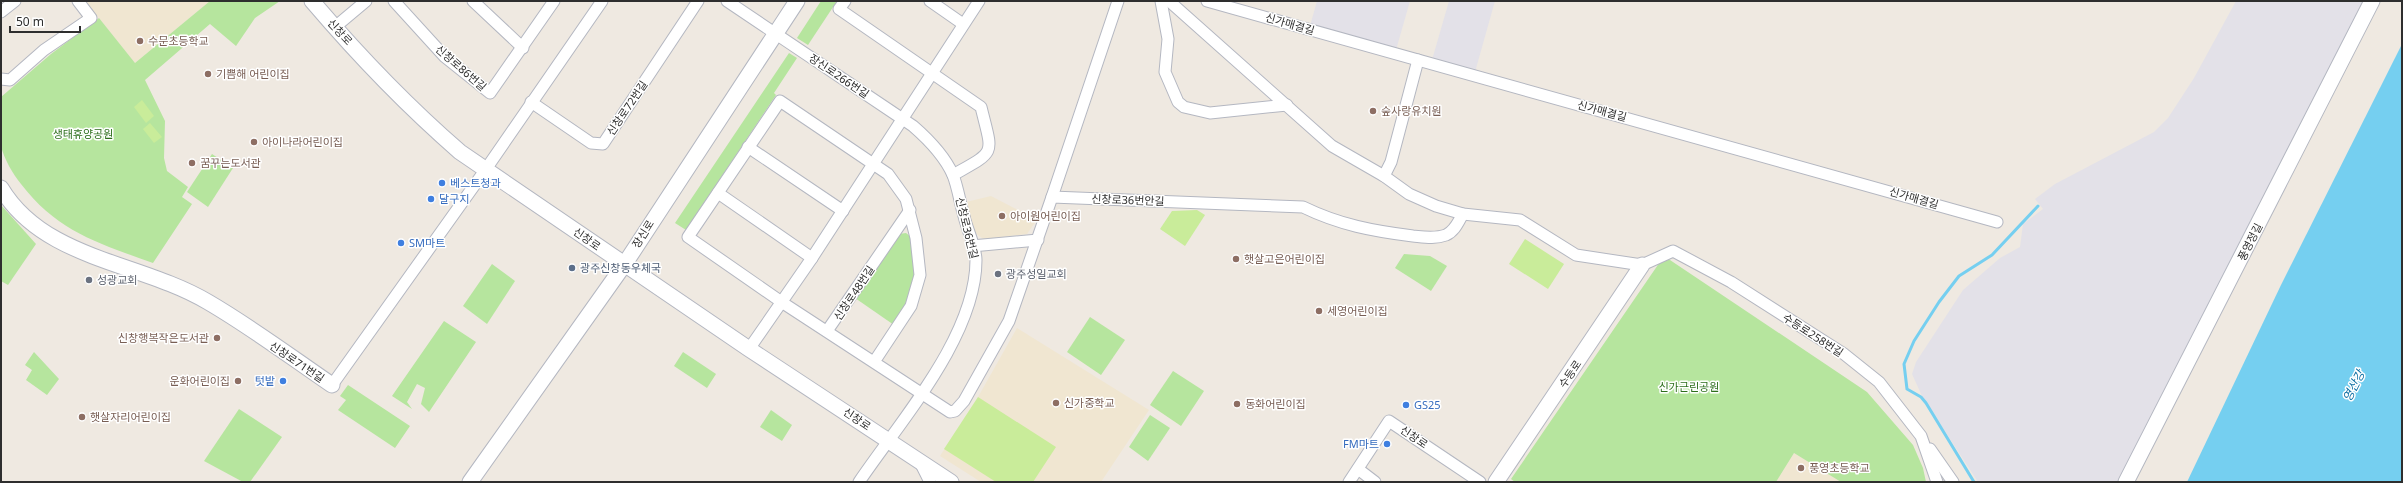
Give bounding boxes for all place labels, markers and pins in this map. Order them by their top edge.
place label: 수문초등학교 [148,33,209,48]
marker: 수문초등학교 [135,36,145,46]
place label: 기쁨해 어린이집 [216,66,290,81]
marker: 기쁨해 어린이집 [203,69,213,79]
place label: 숲사랑유치원 [1381,103,1442,118]
marker: 숲사랑유치원 [1368,106,1378,116]
place label: 아이나라어린이집 [262,134,343,149]
marker: 아이나라어린이집 [249,137,259,147]
place label: 꿈꾸는도서관 [200,155,261,170]
marker: 꿈꾸는도서관 [187,158,197,168]
place label: 베스트청과 [450,175,501,190]
marker: 베스트청과 [437,178,447,188]
place label: 달구지 [439,191,469,206]
marker: 달구지 [426,194,436,204]
place label: 아이원어린이집 [1010,208,1081,223]
marker: 아이원어린이집 [997,211,1007,221]
place label: SM마트 [409,235,445,250]
marker: SM마트 [396,238,406,248]
place label: 햇살고은어린이집 [1244,251,1325,266]
marker: 햇살고은어린이집 [1231,254,1241,264]
place label: 광주신창동우체국 [580,260,661,275]
marker: 광주신창동우체국 [567,263,577,273]
place label: 광주성일교회 [1006,266,1067,281]
marker: 광주성일교회 [993,269,1003,279]
place label: 성광교회 [97,272,137,287]
marker: 성광교회 [84,275,94,285]
place label: 세영어린이집 [1327,303,1388,318]
marker: 세영어린이집 [1314,306,1324,316]
place label: 신창행복작은도서관 [118,330,209,345]
marker: 신창행복작은도서관 [212,333,222,343]
place label: 운화어린이집 [169,373,230,388]
place label: 텃밭 [255,373,275,388]
marker: 운화어린이집 [233,376,243,386]
marker: 텃밭 [278,376,288,386]
place label: 신가중학교 [1064,395,1115,410]
place label: 동화어린이집 [1245,396,1306,411]
place label: GS25 [1414,397,1441,412]
marker: 신가중학교 [1051,398,1061,408]
marker: 동화어린이집 [1232,399,1242,409]
marker: GS25 [1401,400,1411,410]
place label: 햇살자리어린이집 [90,409,171,424]
marker: 햇살자리어린이집 [77,412,87,422]
place label: FM마트 [1343,436,1379,451]
marker: FM마트 [1382,439,1392,449]
place label: 풍영초등학교 [1809,460,1870,475]
marker: 풍영초등학교 [1796,463,1806,473]

